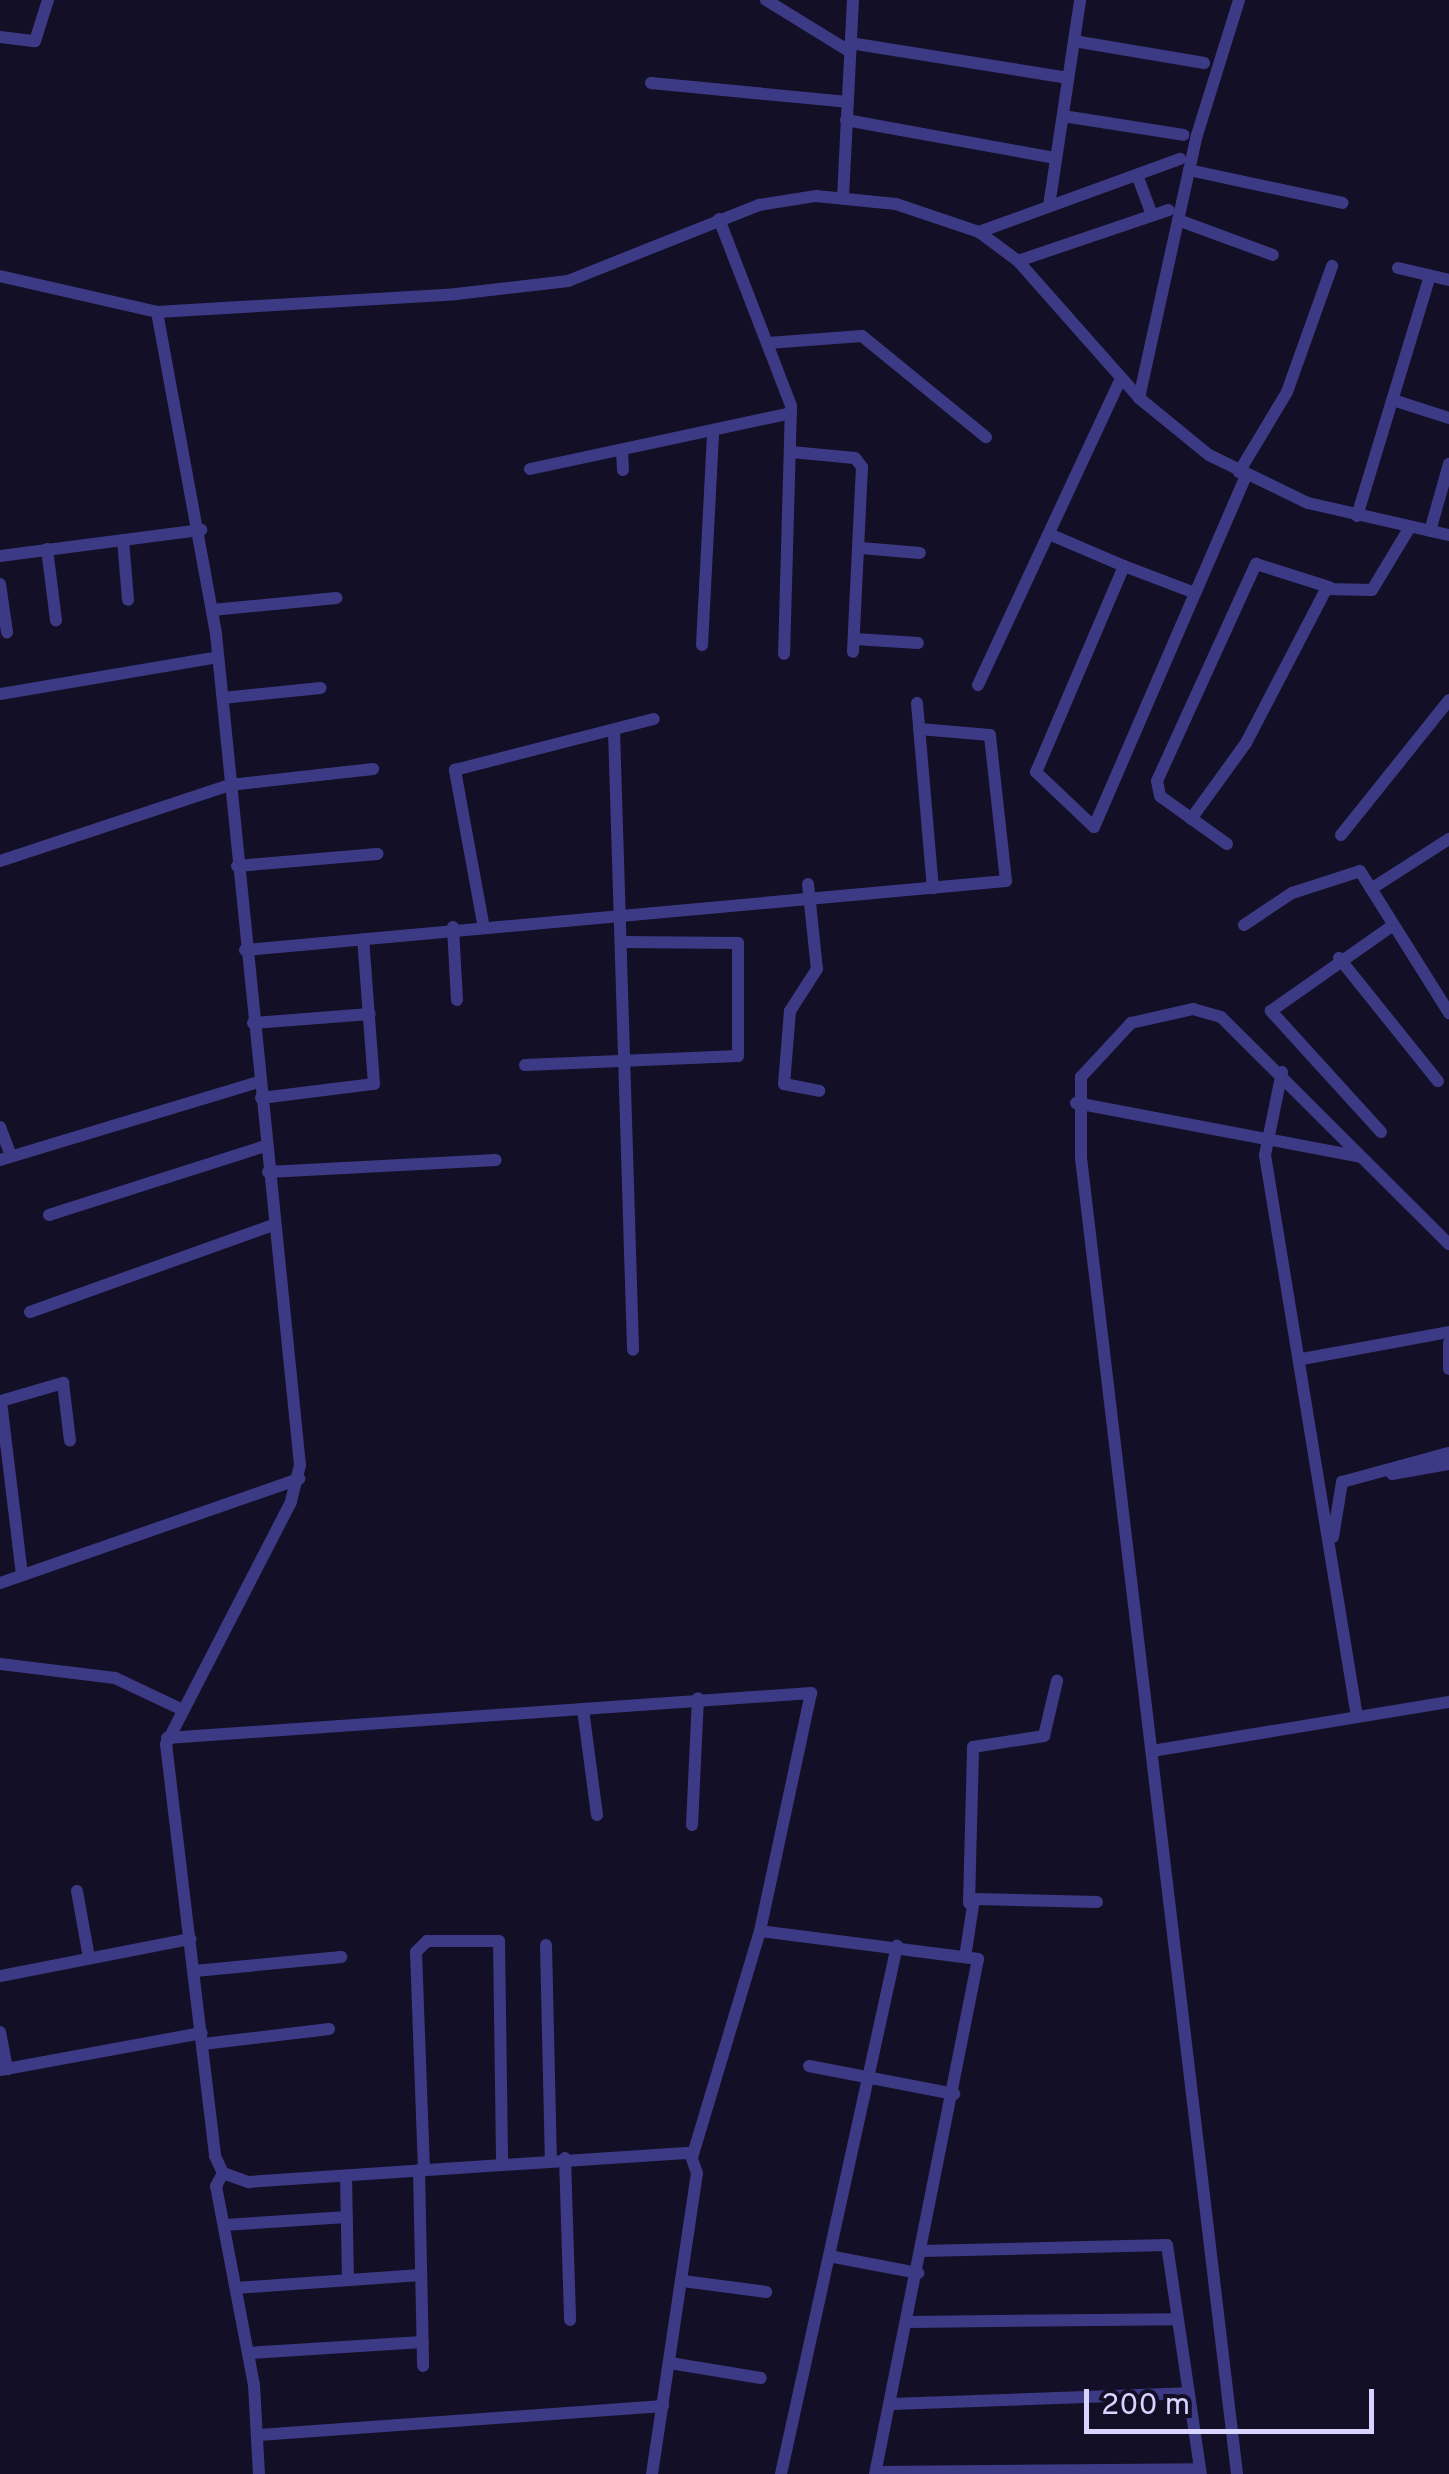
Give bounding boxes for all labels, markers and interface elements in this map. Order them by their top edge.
scale bar [1089,2369,1379,2431]
text: 200 m [1101,2388,1190,2425]

